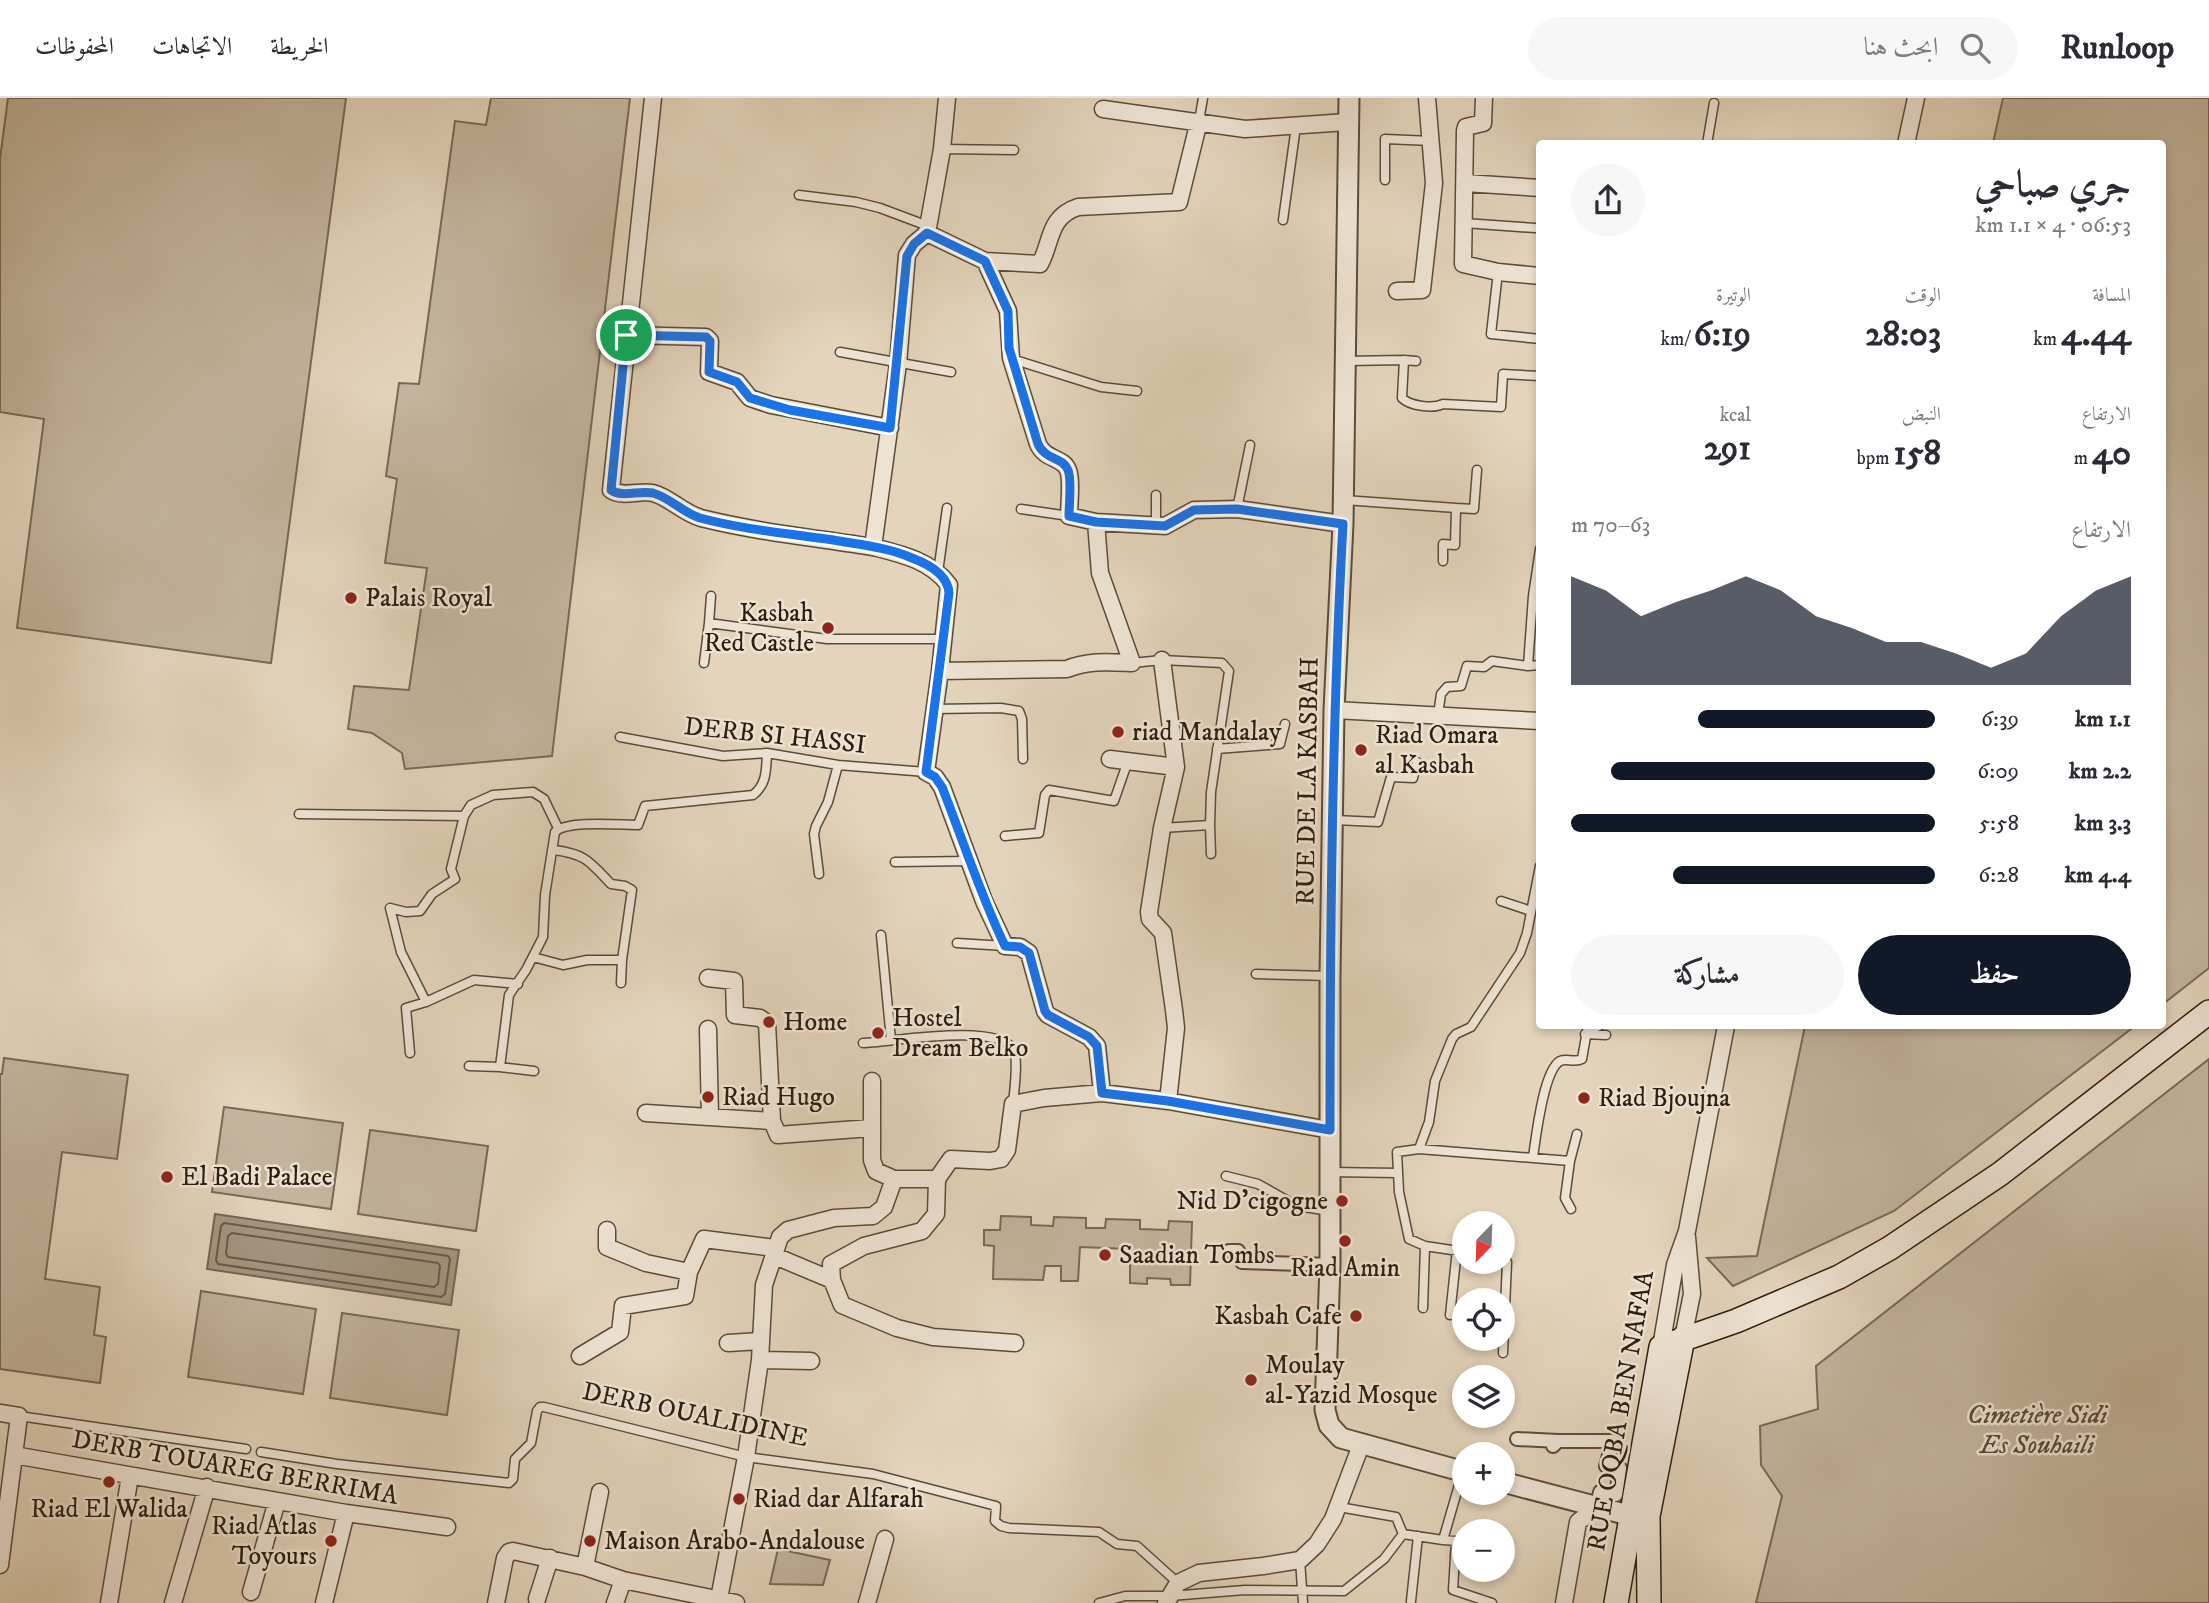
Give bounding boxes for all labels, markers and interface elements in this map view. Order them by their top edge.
search box [1528,17,2018,80]
text: Runloop [2060,28,2174,69]
icon: search [1956,29,1994,67]
text: ابحث هنا [1863,31,1938,64]
text: المحفوظات [35,32,114,62]
text: الاتجاهات [152,32,232,62]
text: الخريطة [270,32,329,62]
text: جري صباحي [1974,161,2131,209]
button: share [1571,163,1645,237]
text: 06:53 · 4 × 1.1 km [1975,211,2131,240]
text: الوتيرة [1716,284,1751,307]
text: الوقت [1905,284,1941,307]
text: المسافة [2092,284,2131,307]
pin [596,305,656,365]
text: 6:19 [1693,313,1751,357]
text: 28:03 [1865,313,1941,357]
text: 4.44 [2061,313,2131,357]
icon: arrive [607,316,645,354]
text: /km [1660,328,1693,351]
text: km [2033,328,2061,351]
text: النبض [1902,403,1941,426]
text: الارتفاع [2082,403,2131,426]
text: kcal [1720,404,1751,427]
text: 291 [1704,427,1751,471]
text: 158 [1894,432,1941,476]
text: 40 [2092,432,2131,476]
text: bpm [1857,447,1894,470]
text: m [2074,447,2092,470]
text: 63–70 m [1571,511,1650,540]
text: الارتفاع [2071,516,2131,545]
place label: Palais Royal [365,582,492,615]
marker: Palais Royal [343,590,359,606]
place label: Kasbah Red Castle [704,597,814,660]
marker: Kasbah Red Castle [820,620,836,636]
street label: RUE DE LA KASBAH [1289,656,1327,906]
text: 6:39 [1981,705,2019,734]
text: 1.1 km [2075,705,2131,734]
street label: DERB SI HASSI [682,710,868,762]
place label: riad Mandalay [1132,716,1282,749]
place label: Riad Omara al Kasbah [1375,719,1498,782]
marker: riad Mandalay [1110,724,1126,740]
marker: Riad Omara al Kasbah [1353,742,1369,758]
text: 6:09 [1977,757,2019,786]
text: 2.2 km [2069,757,2131,786]
text: 5:58 [1979,809,2019,838]
text: 3.3 km [2075,809,2131,838]
text: 6:28 [1978,861,2019,890]
text: 4.4 km [2065,861,2131,890]
button: مشاركة [1571,935,1844,1015]
button: حفظ [1858,935,2131,1015]
place label: Hostel Dream Belko [892,1002,1028,1065]
place label: Home [783,1006,847,1039]
marker: Home [761,1014,777,1030]
marker: Hostel Dream Belko [870,1025,886,1041]
place label: Riad Hugo [722,1081,835,1114]
place label: Riad Bjoujna [1598,1082,1730,1115]
marker: Riad Hugo [700,1089,716,1105]
marker: Riad Bjoujna [1576,1090,1592,1106]
place label: El Badi Palace [181,1161,333,1194]
marker: El Badi Palace [159,1169,175,1185]
place label: Nid D'cigogne [1176,1185,1328,1218]
marker: Nid D'cigogne [1334,1193,1350,1209]
north arrow [1452,1211,1516,1274]
map controls [1452,1211,1515,1582]
marker: Riad Amin [1337,1233,1353,1249]
place label: Saadian Tombs [1119,1239,1274,1272]
marker: Saadian Tombs [1097,1247,1113,1263]
place label: Riad Amin [1290,1252,1400,1285]
street label: RUE OQBA BEN NAFAA [1580,1268,1662,1554]
button: locate [1452,1288,1515,1351]
place label: Kasbah Cafe [1214,1300,1342,1333]
marker: Kasbah Cafe [1348,1308,1364,1324]
place label: Moulay al-Yazid Mosque [1265,1349,1438,1412]
button: layers [1452,1365,1515,1428]
marker: Moulay al-Yazid Mosque [1243,1372,1259,1388]
street label: DERB OUALIDINE [579,1375,811,1455]
park label: Cimetière Sidi Es Souhaili [1967,1399,2109,1462]
street label: DERB TOUAREG BERRIMA [69,1423,401,1513]
button: + [1452,1442,1515,1505]
marker: Riad El Walida [101,1474,117,1490]
place label: Riad dar Alfarah [753,1483,924,1516]
marker: Riad dar Alfarah [731,1491,747,1507]
place label: Riad El Walida [30,1493,188,1526]
place label: Riad Atlas Toyours [211,1510,317,1573]
button: − [1452,1519,1515,1582]
place label: Maison Arabo-Andalouse [604,1525,865,1558]
marker: Riad Atlas Toyours [323,1533,339,1549]
marker: Maison Arabo-Andalouse [582,1533,598,1549]

